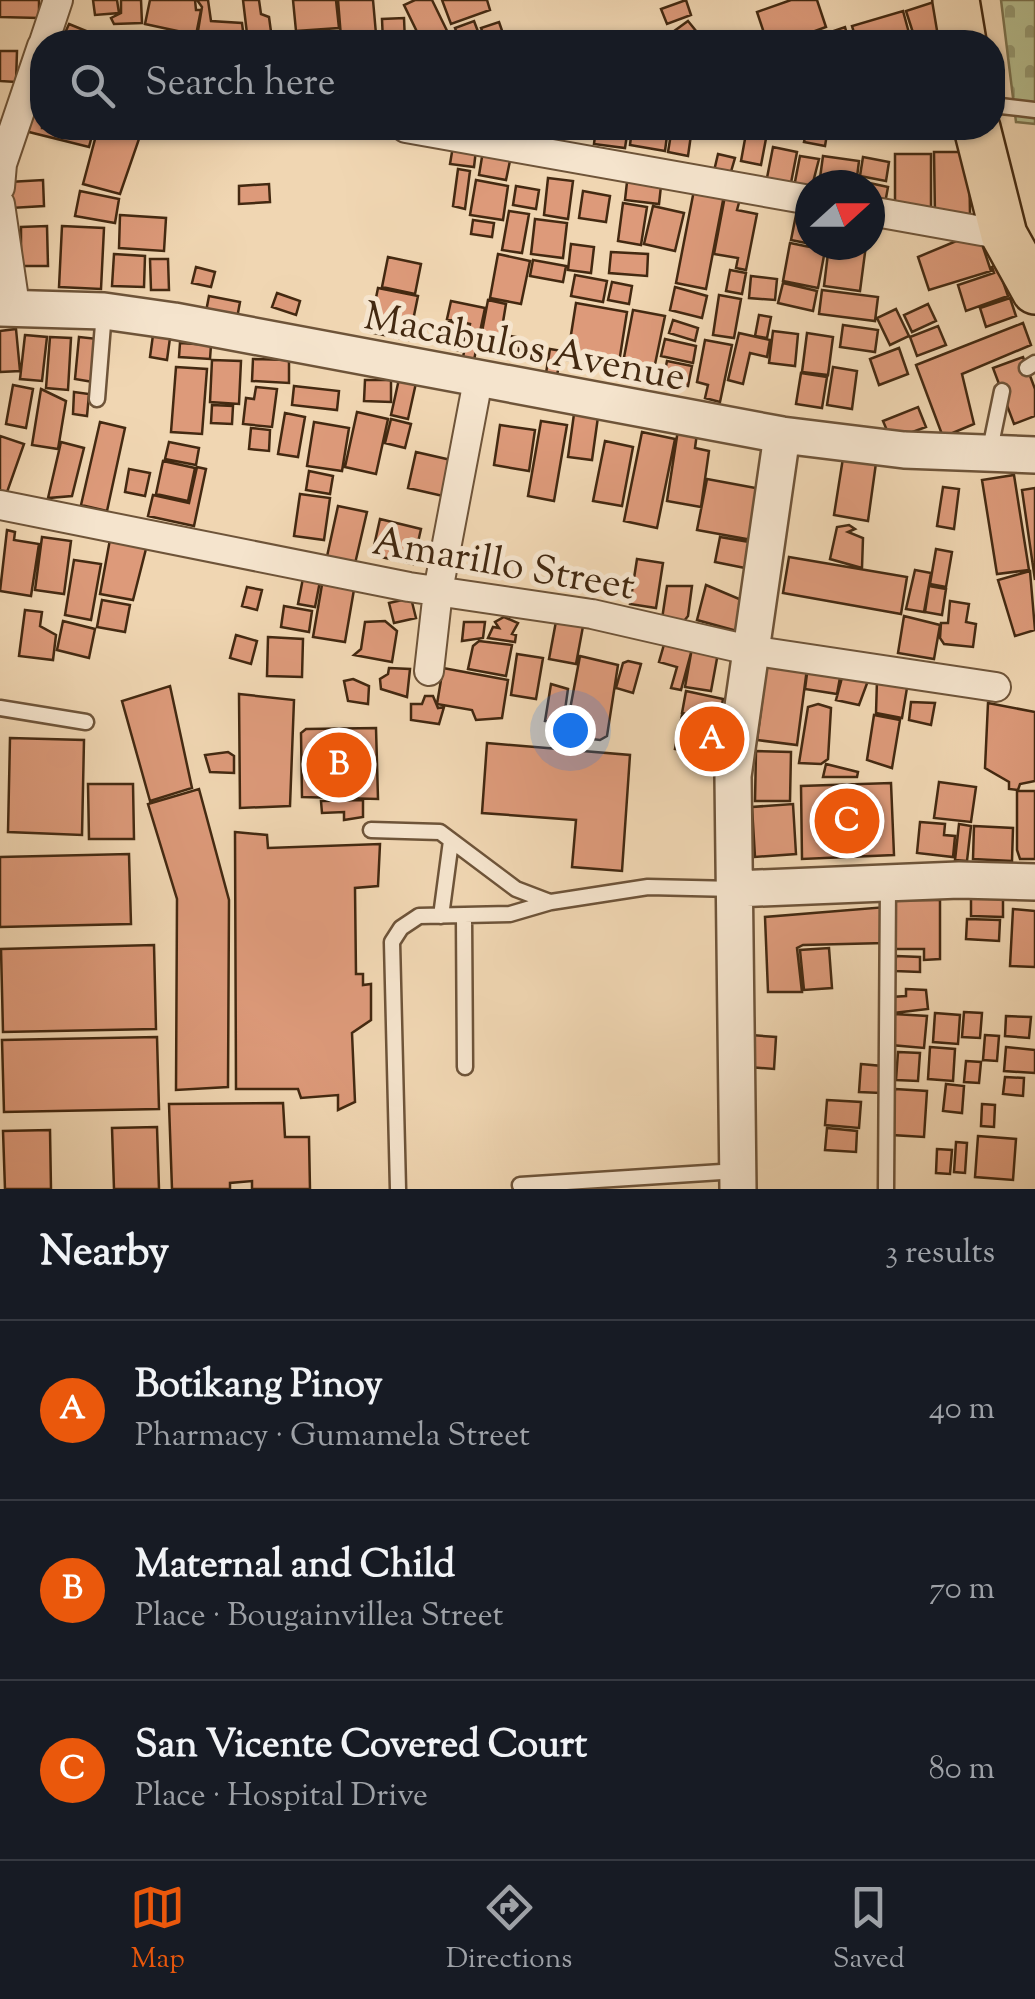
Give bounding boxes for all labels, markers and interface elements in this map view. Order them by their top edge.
search box [30,30,1005,140]
icon: search [65,58,120,113]
text: Search here [145,58,336,112]
north arrow [795,170,885,260]
street label: Macabulos Avenue [359,290,690,409]
street label: Amarillo Street [368,515,639,618]
pin: A [680,702,744,776]
your location [545,705,596,756]
pin: B [306,728,372,802]
pin: C [814,784,880,858]
text: Nearby [40,1224,169,1284]
text: 3 results [885,1231,995,1277]
text: Botikang Pinoy [135,1360,383,1414]
text: A [60,1387,85,1433]
text: 40 m [929,1387,995,1433]
text: Pharmacy · Gumamela Street [135,1414,530,1460]
text: Maternal and Child [135,1540,455,1594]
text: B [62,1567,83,1613]
text: 70 m [929,1567,995,1613]
text: Place · Bougainvillea Street [135,1594,503,1640]
text: San Vicente Covered Court [135,1720,587,1774]
text: C [60,1747,85,1793]
text: 80 m [929,1747,995,1793]
text: Place · Hospital Drive [135,1774,428,1820]
tab: Map [130,1880,185,1980]
tab: Directions [446,1880,572,1980]
tab: Saved [833,1880,905,1980]

